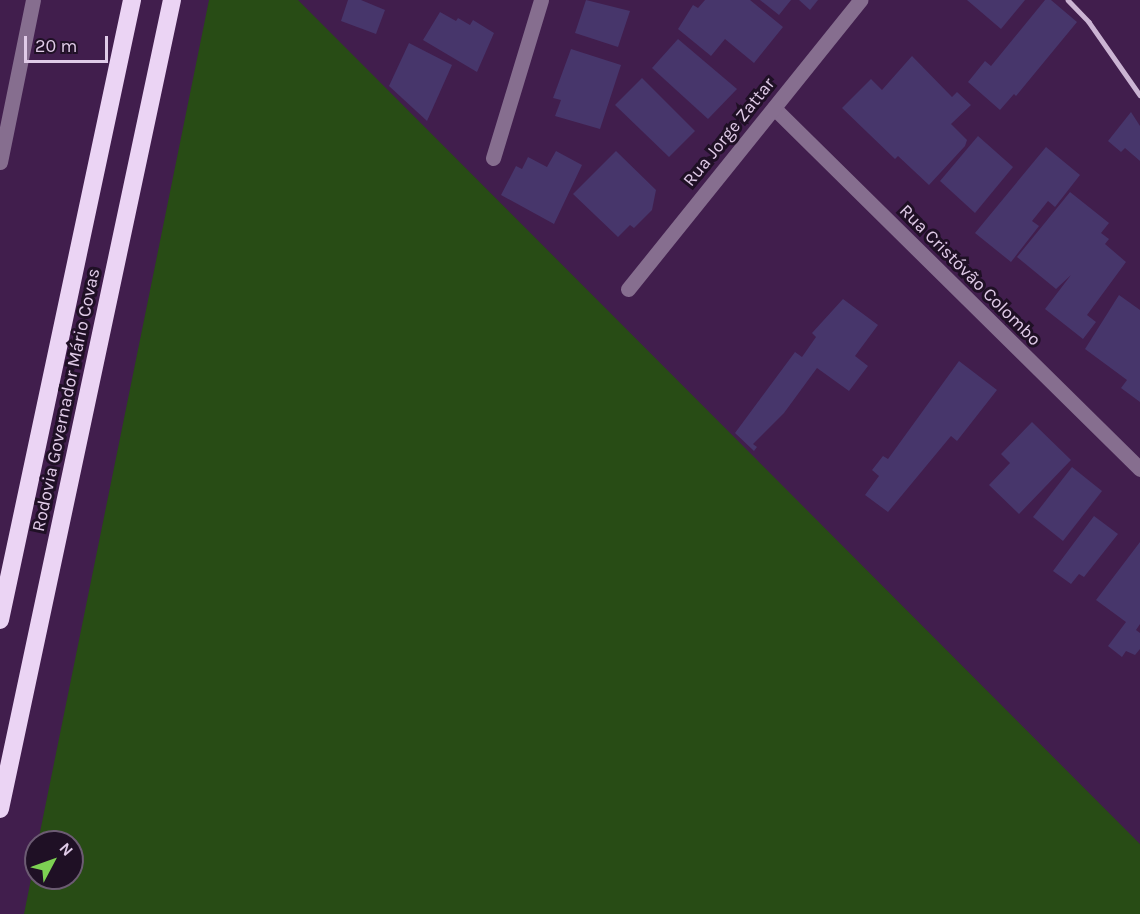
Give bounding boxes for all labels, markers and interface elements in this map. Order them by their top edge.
scale bar [27,24,111,62]
text: 20 m [35,35,77,57]
street label: Rua Jorge Zattar [679,73,779,191]
street label: Rua Cristóvão Colombo [895,200,1045,350]
street label: Rodovia Governador Mário Covas [28,266,104,534]
north arrow [24,830,84,890]
text: N [56,839,77,860]

